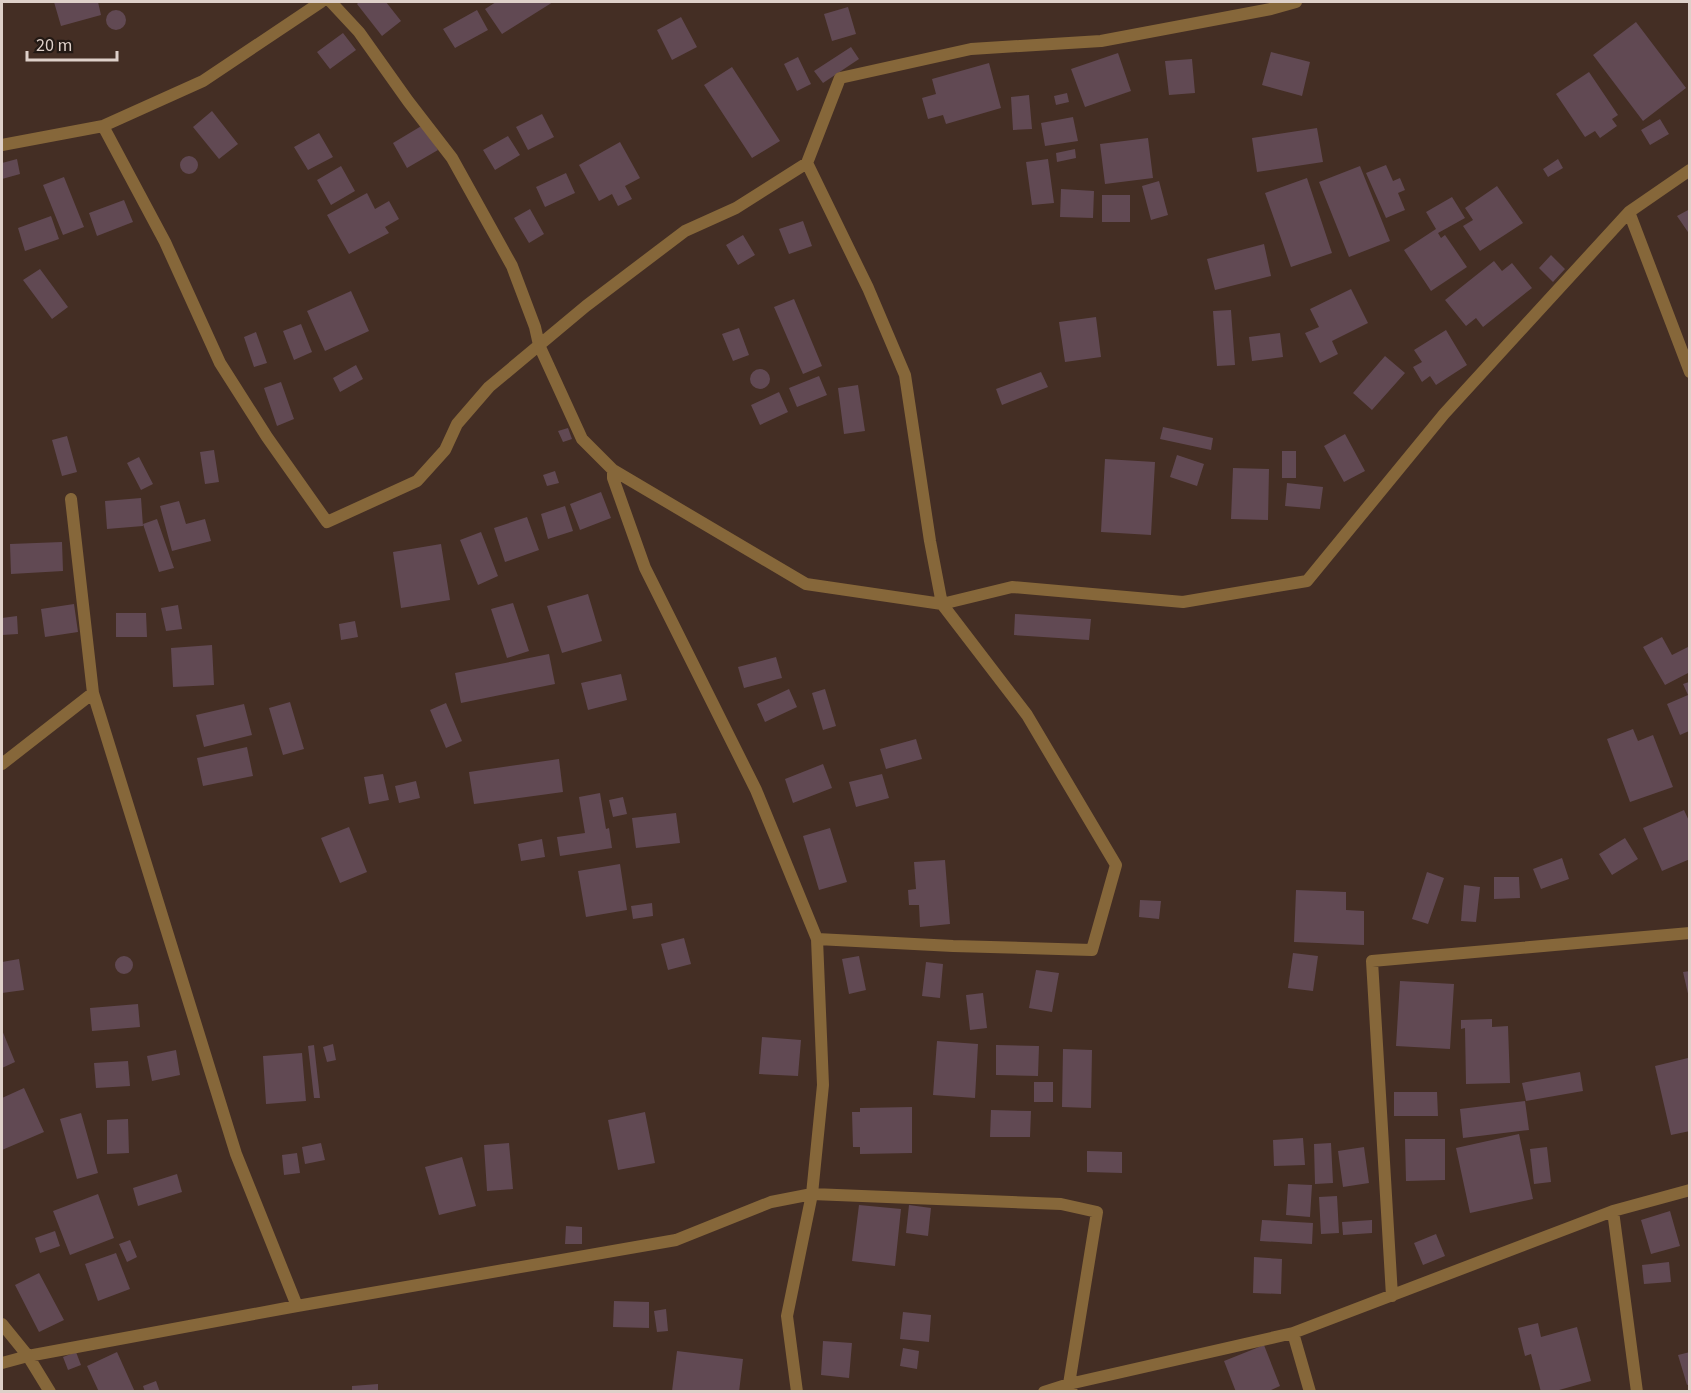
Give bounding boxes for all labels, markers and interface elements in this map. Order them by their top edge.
scale bar [27,24,117,62]
text: 20 m [36,33,72,58]

